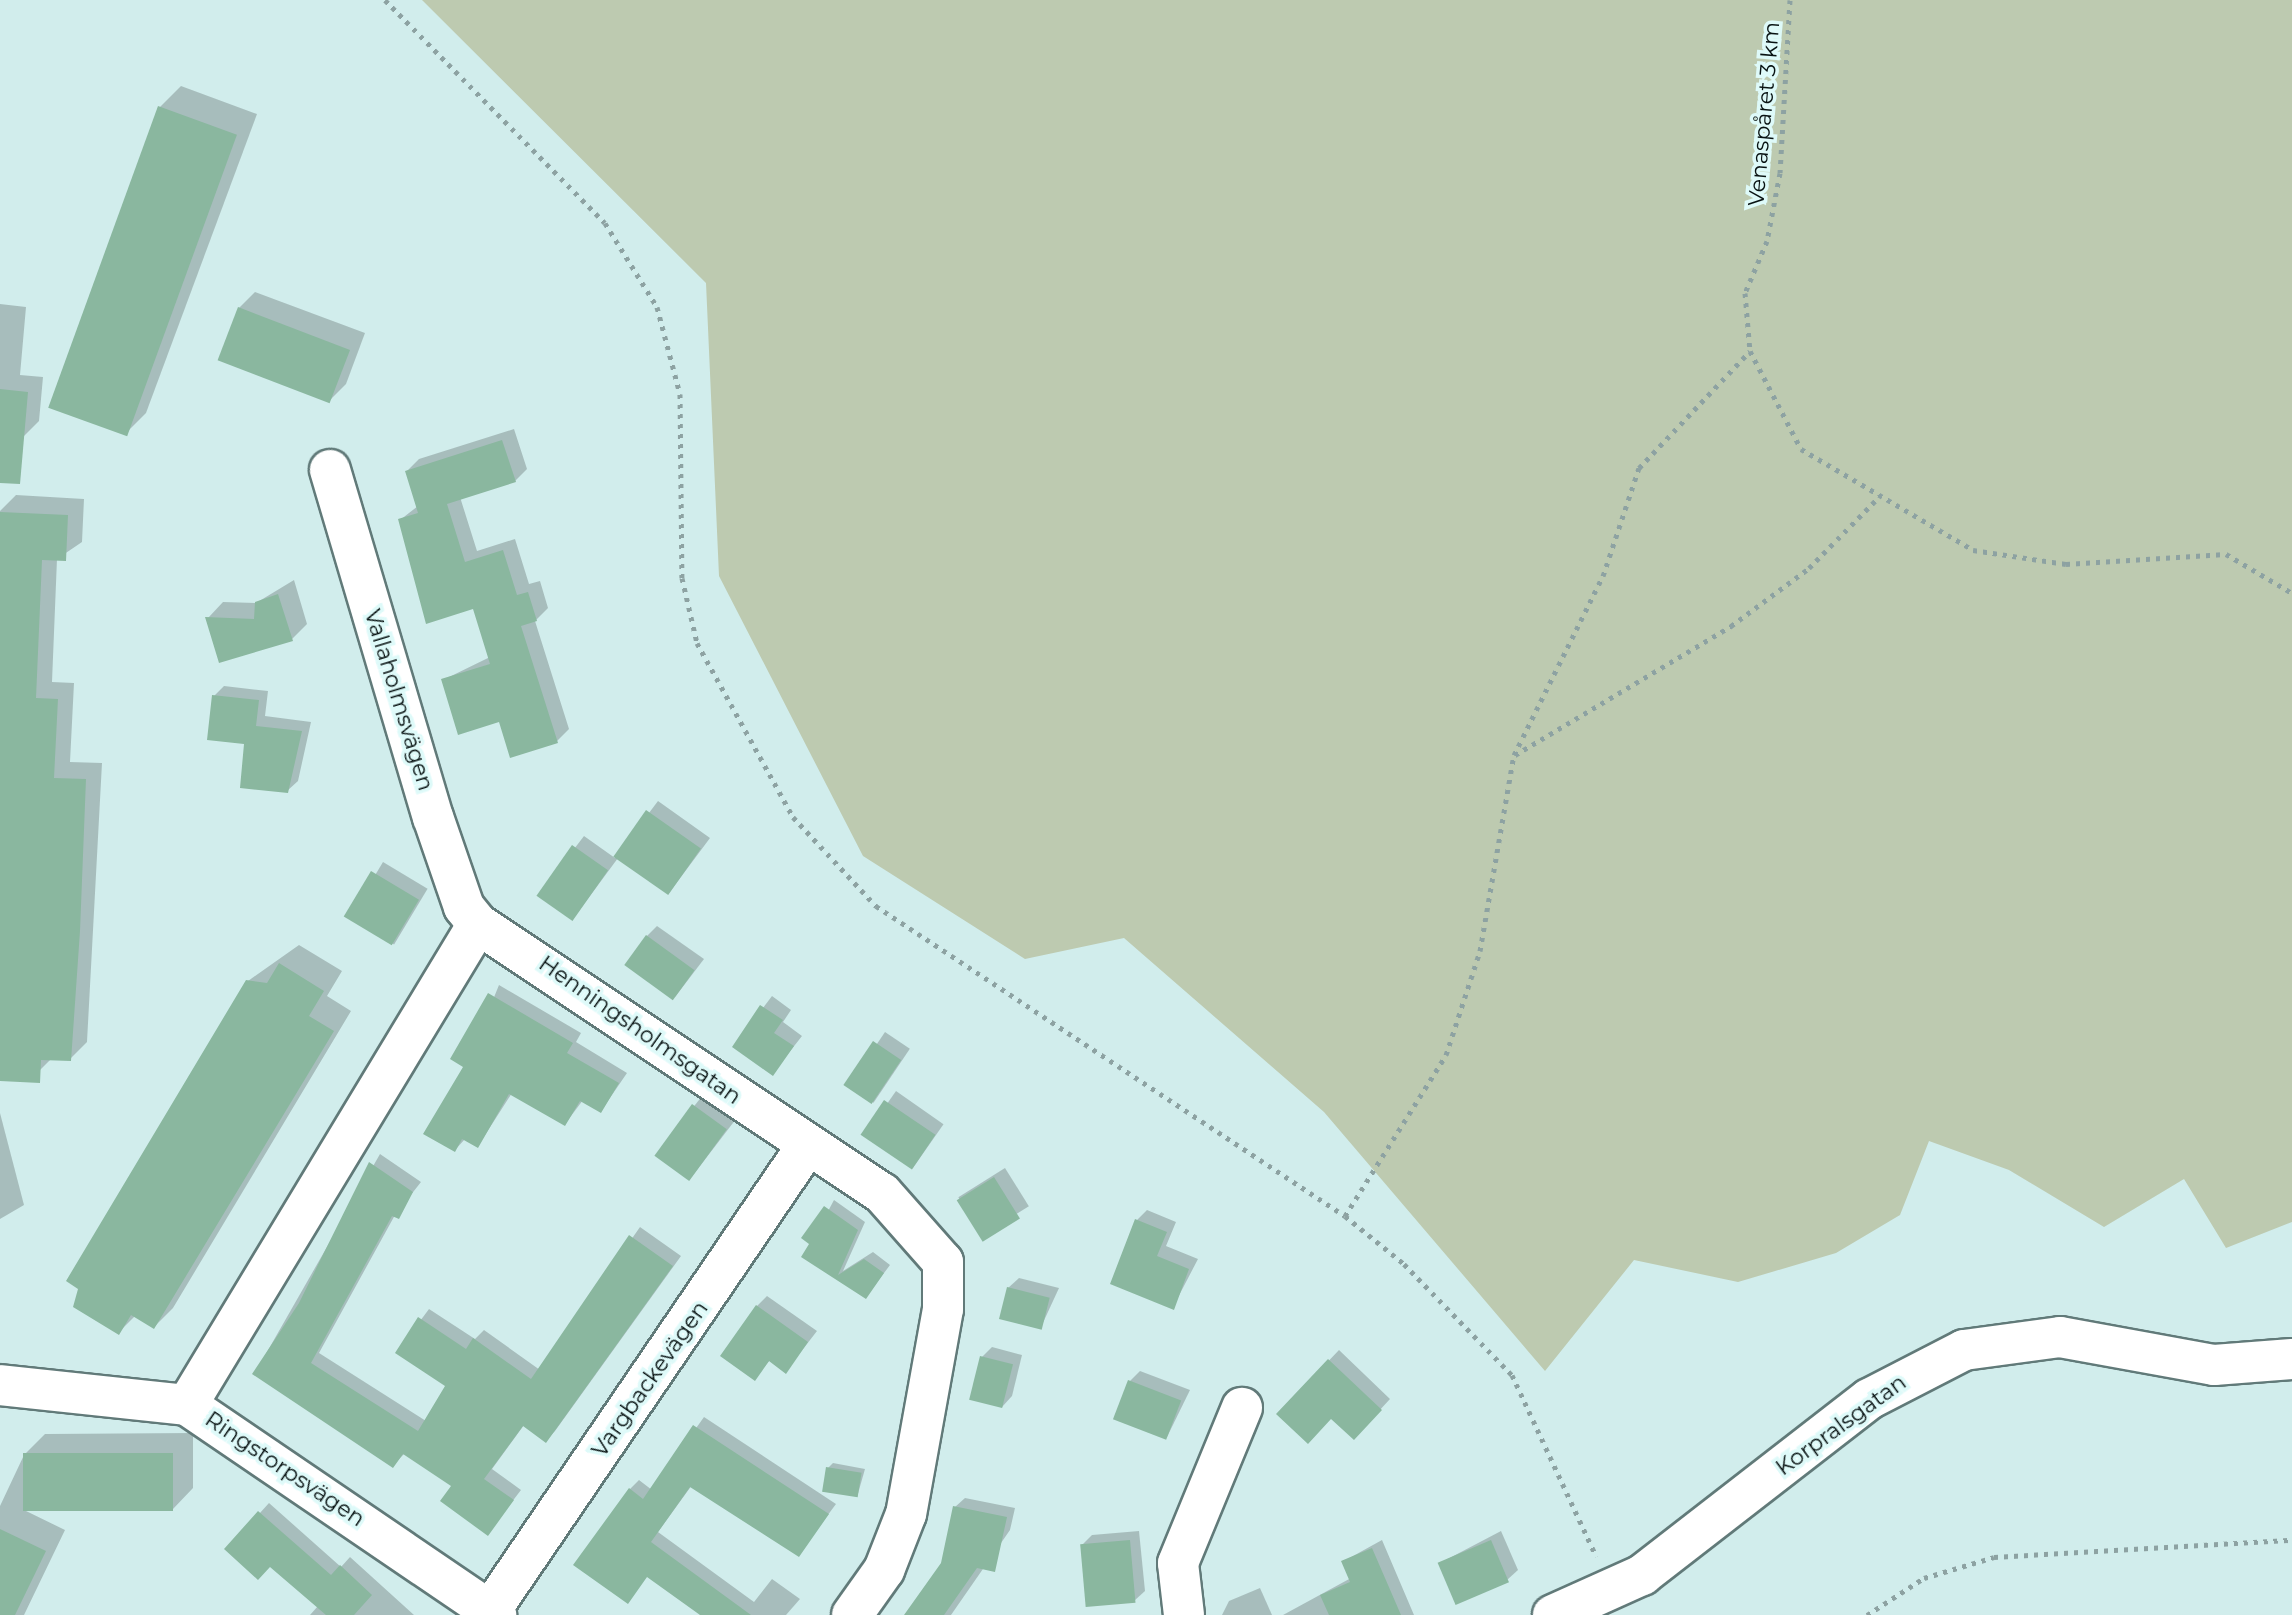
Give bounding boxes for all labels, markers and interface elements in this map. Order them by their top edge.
street label: Venaspåret 3 km [1743,21,1785,207]
street label: Vallaholmsvägen [359,606,439,794]
street label: Henningsholmsgatan [534,950,746,1110]
street label: Vargbackevägen [586,1296,714,1462]
street label: Korpralsgatan [1771,1369,1911,1481]
street label: Ringstorpsvägen [200,1406,370,1532]

